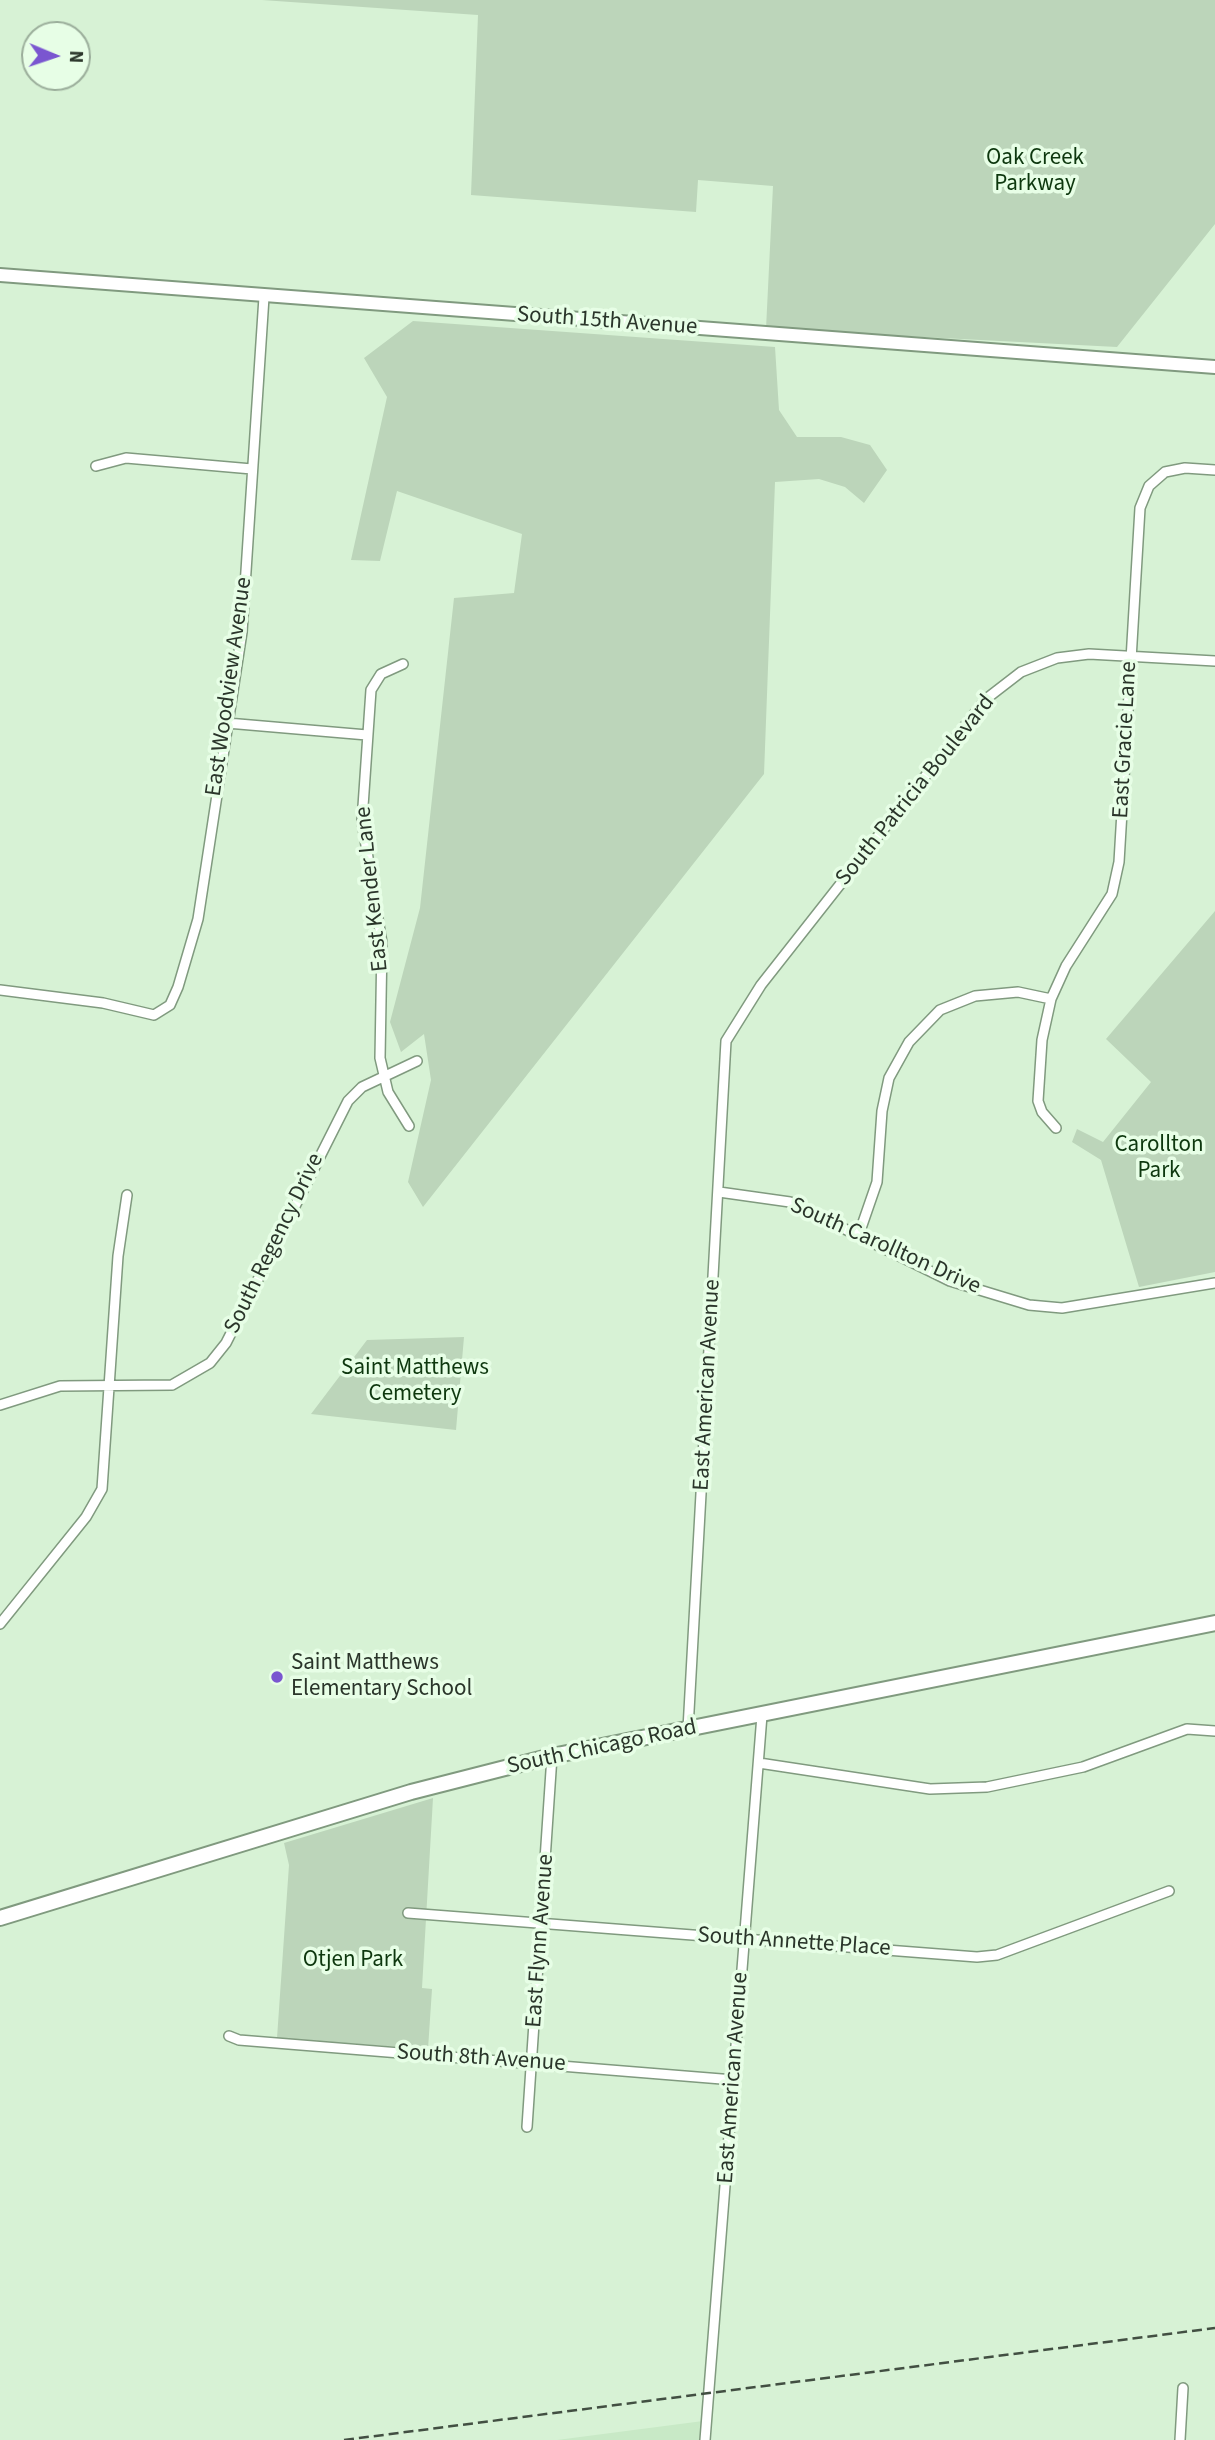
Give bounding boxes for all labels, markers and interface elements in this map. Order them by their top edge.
north arrow [21,21,91,91]
text: N [62,50,89,63]
park label: Oak Creek Parkway [986,145,1084,199]
street label: South 15th Avenue [516,302,698,342]
street label: East Woodview Avenue [201,576,259,798]
street label: East Gracie Lane [1108,661,1144,819]
street label: South Patricia Boulevard [831,690,1001,892]
street label: East Kender Lane [351,805,395,973]
park label: Carollton Park [1114,1132,1204,1186]
street label: South Regency Drive [219,1149,331,1339]
street label: South Carollton Drive [785,1193,985,1301]
street label: East American Avenue [689,1279,727,1491]
park label: Saint Matthews Cemetery [341,1355,489,1409]
place label: Saint Matthews Elementary School [291,1650,472,1704]
marker: Saint Matthews Elementary School [269,1669,285,1685]
street label: South Chicago Road [505,1714,699,1782]
street label: East Flynn Avenue [521,1853,561,2029]
street label: South Annette Place [696,1922,892,1964]
park label: Otjen Park [303,1947,403,1975]
street label: East American Avenue [713,1971,755,2185]
street label: South 8th Avenue [396,2039,566,2079]

